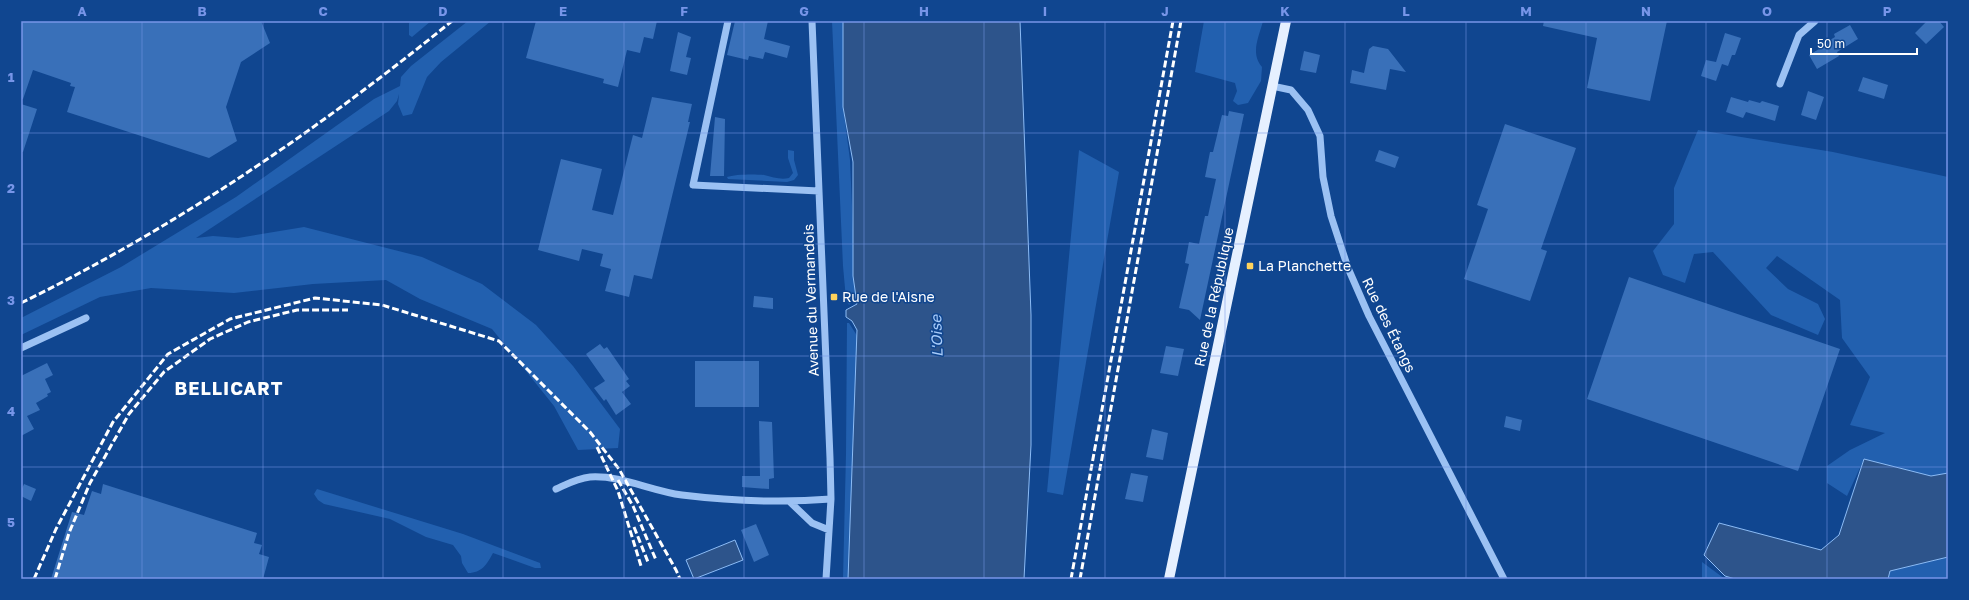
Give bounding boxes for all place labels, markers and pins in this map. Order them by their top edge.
place label: La Planchette [1258,257,1351,274]
marker: La Planchette [1245,261,1255,271]
place label: Rue de l'Aisne [842,288,935,305]
marker: Rue de l'Aisne [829,292,839,302]

